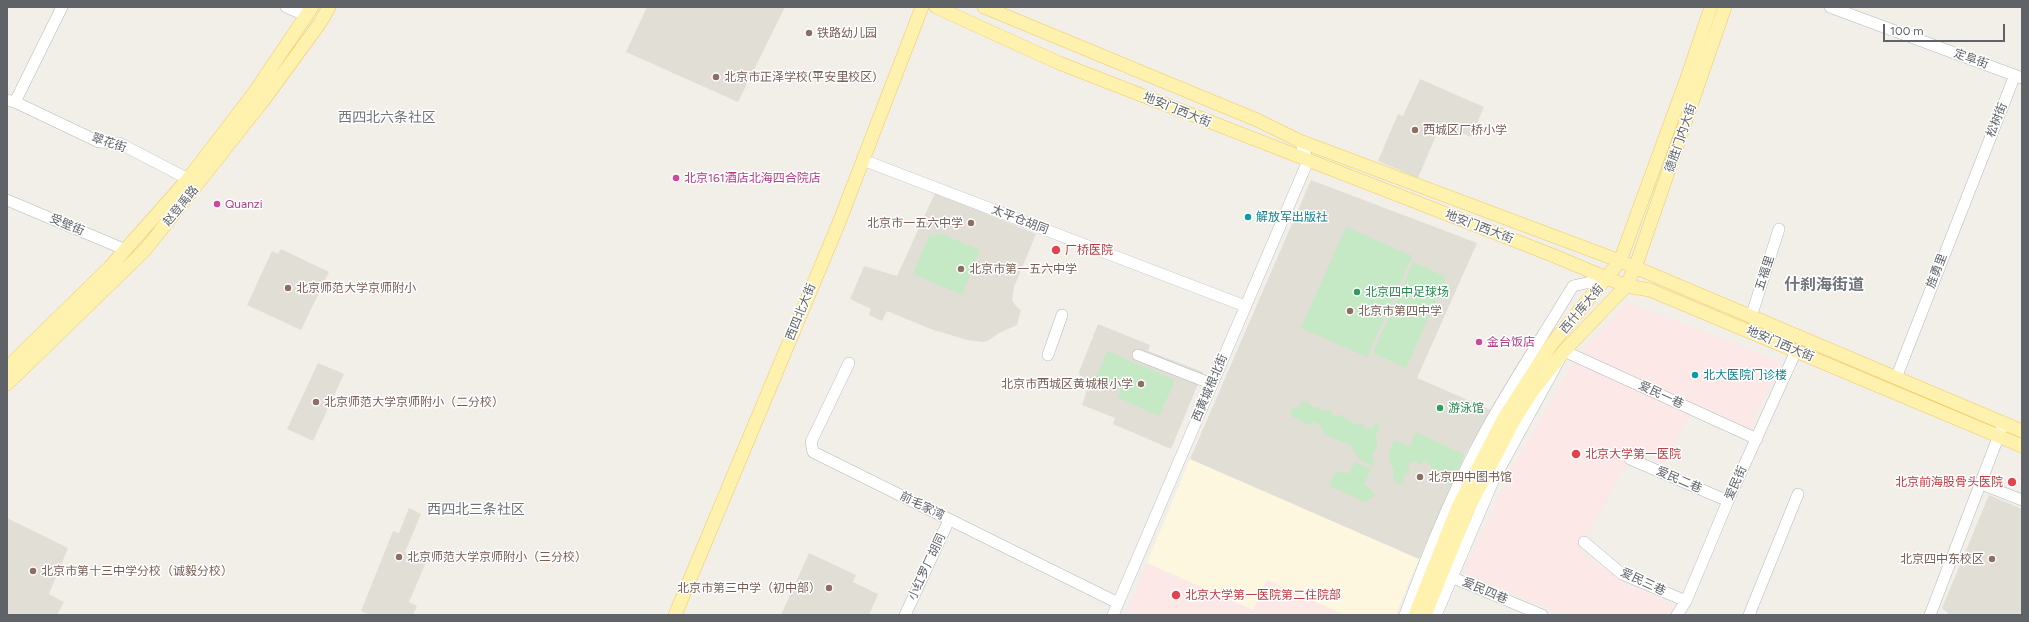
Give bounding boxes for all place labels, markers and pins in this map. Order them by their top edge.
place label: 铁路幼儿园 [817,26,877,40]
marker: 铁路幼儿园 [804,28,814,38]
place label: 北京市正泽学校(平安里校区) [724,70,876,84]
marker: 北京市正泽学校(平安里校区) [711,72,721,82]
place label: 西城区厂桥小学 [1423,123,1507,137]
marker: 西城区厂桥小学 [1410,125,1420,135]
place label: 北京161酒店北海四合院店 [684,171,821,185]
marker: 北京161酒店北海四合院店 [671,173,681,183]
place label: Quanzi [225,197,263,211]
marker: Quanzi [212,199,222,209]
place label: 解放军出版社 [1256,210,1328,224]
marker: 解放军出版社 [1243,212,1253,222]
place label: 北京市一五六中学 [867,216,963,230]
marker: 北京市一五六中学 [966,218,976,228]
place label: 厂桥医院 [1065,243,1113,257]
marker: 厂桥医院 [1050,244,1062,256]
place label: 北京市第一五六中学 [969,262,1077,276]
marker: 北京市第一五六中学 [956,264,966,274]
place label: 北京师范大学京师附小 [296,281,416,295]
marker: 北京师范大学京师附小 [283,283,293,293]
place label: 北京四中足球场 [1365,285,1449,299]
marker: 北京四中足球场 [1352,287,1362,297]
place label: 北京市第四中学 [1358,304,1442,318]
marker: 北京市第四中学 [1345,306,1355,316]
place label: 金台饭店 [1487,335,1535,349]
marker: 金台饭店 [1474,337,1484,347]
place label: 北大医院门诊楼 [1703,368,1787,382]
marker: 北大医院门诊楼 [1690,370,1700,380]
place label: 北京市西城区黄城根小学 [1001,377,1133,391]
marker: 北京市西城区黄城根小学 [1136,379,1146,389]
place label: 北京师范大学京师附小（二分校） [324,395,504,409]
marker: 北京师范大学京师附小（二分校） [311,397,321,407]
place label: 游泳馆 [1448,401,1484,415]
marker: 游泳馆 [1435,403,1445,413]
place label: 北京大学第一医院 [1585,447,1681,461]
marker: 北京大学第一医院 [1570,448,1582,460]
place label: 北京四中图书馆 [1428,470,1512,484]
marker: 北京四中图书馆 [1415,472,1425,482]
place label: 北京前海股骨头医院 [1895,475,2003,489]
marker: 北京前海股骨头医院 [2006,476,2018,488]
place label: 北京师范大学京师附小（三分校） [407,550,587,564]
marker: 北京师范大学京师附小（三分校） [394,552,404,562]
place label: 北京四中东校区 [1900,552,1984,566]
marker: 北京四中东校区 [1987,554,1997,564]
place label: 北京市第十三中学分校（诚毅分校） [41,564,233,578]
marker: 北京市第十三中学分校（诚毅分校） [28,566,38,576]
place label: 北京市第三中学（初中部） [677,581,821,595]
marker: 北京市第三中学（初中部） [824,583,834,593]
place label: 北京大学第一医院第二住院部 [1185,588,1341,602]
marker: 北京大学第一医院第二住院部 [1170,589,1182,601]

